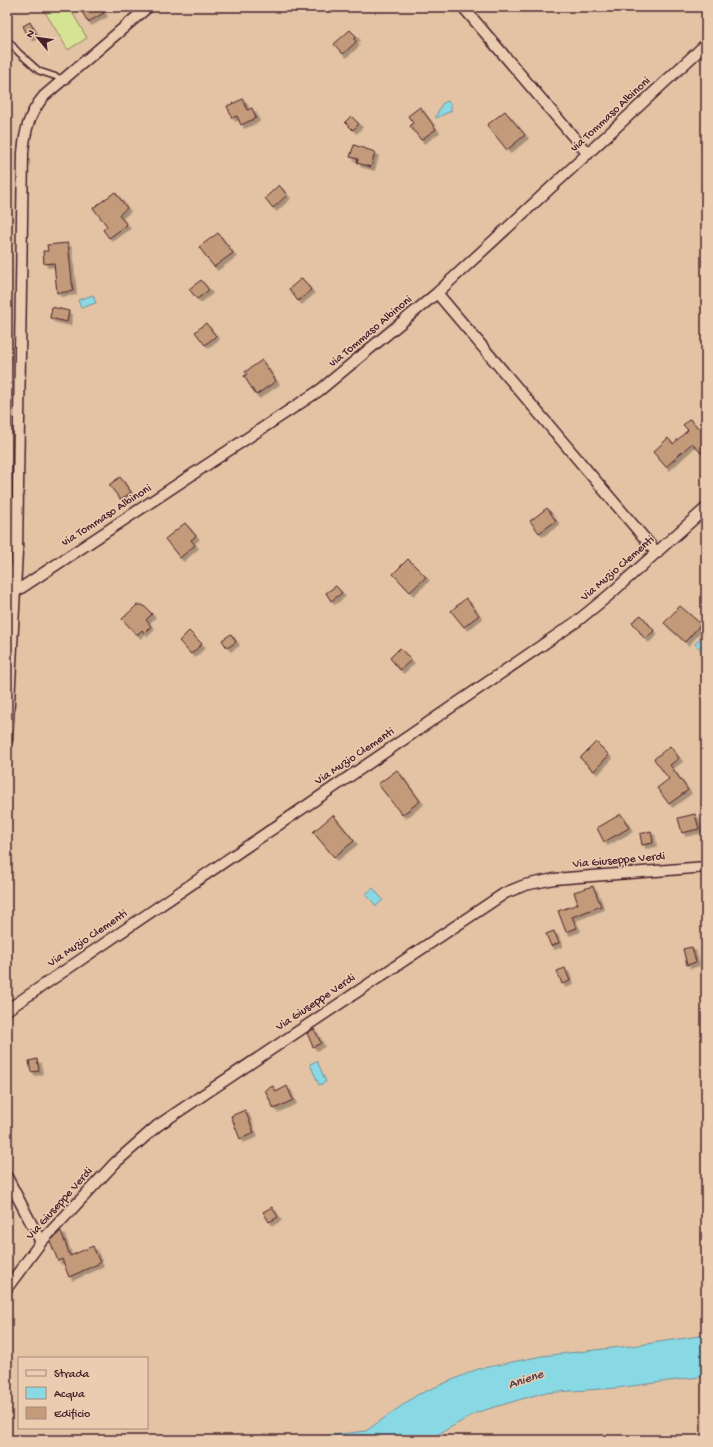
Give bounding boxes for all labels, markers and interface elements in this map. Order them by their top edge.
north arrow [18,18,58,58]
text: N [24,28,38,40]
street label: via Tommaso Albinoni [568,74,654,156]
street label: via Tommaso Albinoni [327,293,416,371]
street label: via Tommaso Albinoni [59,482,155,550]
street label: Via Muzio Clementi [578,533,658,605]
street label: Via Muzio Clementi [312,725,398,789]
street label: Via Giuseppe Verdi [571,850,666,872]
street label: Via Muzio Clementi [45,907,131,971]
street label: Via Giuseppe Verdi [273,971,359,1035]
street label: Via Giuseppe Verdi [23,1165,97,1244]
legend [18,1357,148,1429]
water label: Aniene [506,1367,547,1393]
text: Strada [54,1368,89,1382]
text: Acqua [54,1388,85,1402]
text: Edificio [54,1408,90,1422]

